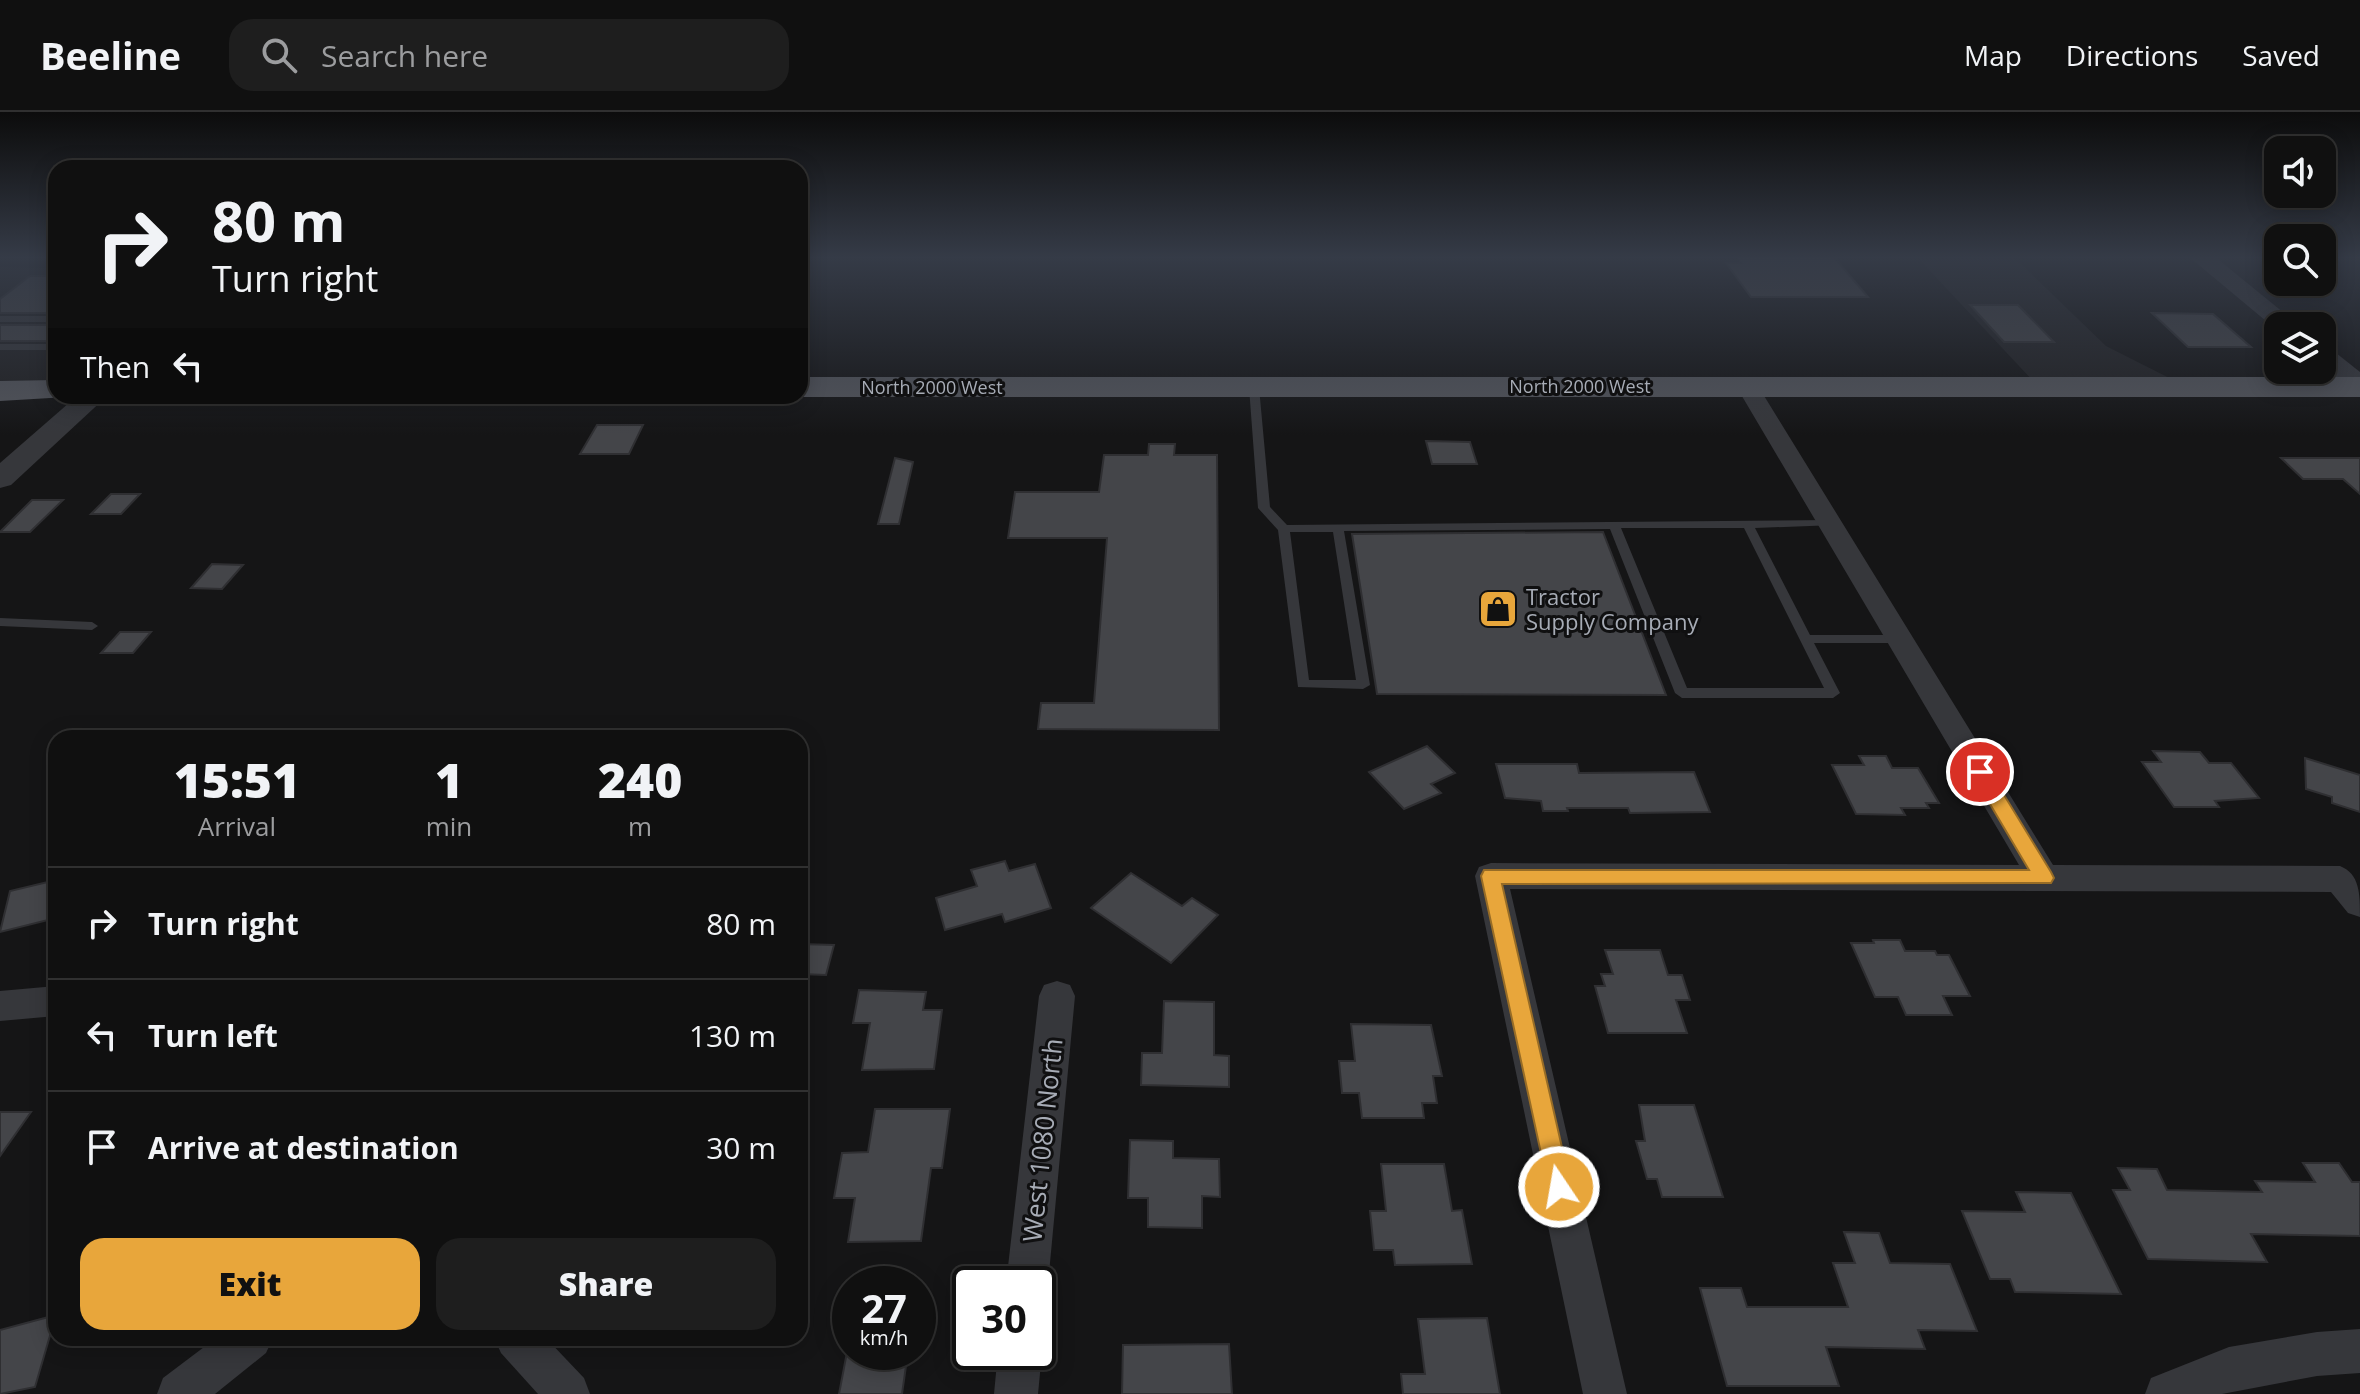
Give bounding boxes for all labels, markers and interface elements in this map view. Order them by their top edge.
search box [229,19,789,91]
text: Beeline [40,29,181,81]
icon: search [257,33,301,77]
text: Search here [321,35,488,76]
text: Map [1964,36,2022,74]
text: Directions [2066,36,2198,74]
text: Saved [2242,36,2320,74]
map controls [2264,136,2336,384]
button: sound [2264,136,2336,208]
text: 80 m [212,182,346,258]
icon: right [80,192,184,296]
button: search [2264,224,2336,296]
text: Turn right [212,254,378,303]
button: layers [2264,312,2336,384]
icon: left [166,344,210,388]
text: Then [80,346,150,387]
street label: North 2000 West [1509,374,1651,398]
street label: North 2000 West [861,375,1003,399]
place label: Tractor Supply Company [1526,581,1699,636]
shop icon: Tractor Supply Company [1477,588,1519,630]
pin [1946,738,2014,806]
text: 15:51 [174,747,300,812]
text: 1 [435,747,463,812]
text: 240 [598,747,682,812]
icon: arrive [1958,750,2002,794]
text: Arrival [198,808,276,844]
text: min [426,808,472,844]
text: m [628,808,652,844]
icon: right [80,901,124,945]
text: Turn right [148,903,299,944]
text: 80 m [706,903,776,944]
icon: left [80,1013,124,1057]
text: Turn left [148,1015,278,1056]
text: 130 m [689,1015,776,1056]
street label: West 1080 North [1013,1037,1071,1243]
icon: arrive [80,1125,124,1169]
text: Arrive at destination [148,1127,459,1168]
text: 30 m [706,1127,776,1168]
position arrow [1517,1145,1601,1229]
button: Exit [80,1238,420,1330]
button: Share [436,1238,776,1330]
speed limit sign: 30 [952,1266,1056,1370]
text: 27 [861,1280,907,1335]
text: km/h [860,1324,908,1351]

